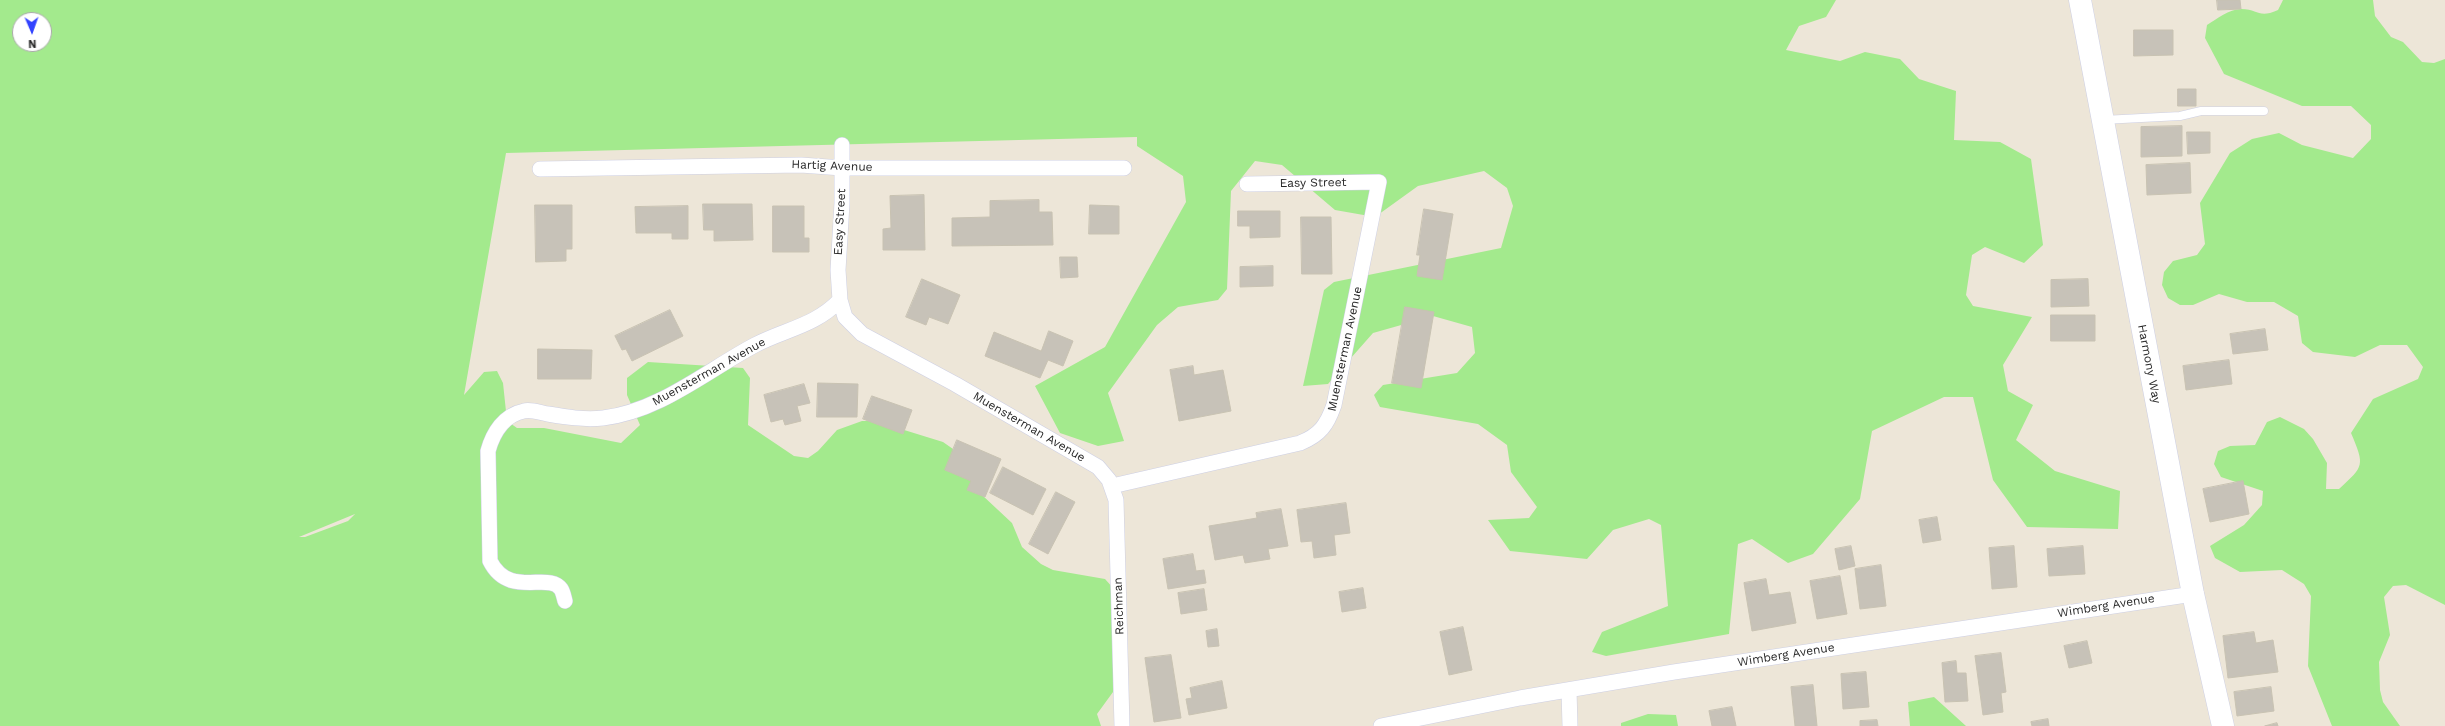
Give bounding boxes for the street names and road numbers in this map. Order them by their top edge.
street label: Hartig Avenue [791,157,873,175]
street label: Easy Street [1279,175,1347,191]
street label: Easy Street [831,188,849,256]
street label: Muensterman Avenue [1325,285,1365,413]
street label: Harmony Way [2134,323,2164,405]
street label: Muensterman Avenue [650,335,768,409]
street label: Muensterman Avenue [970,389,1088,465]
street label: Reichman [1111,577,1127,635]
street label: Wimberg Avenue [2056,591,2156,621]
street label: Wimberg Avenue [1736,640,1836,670]

